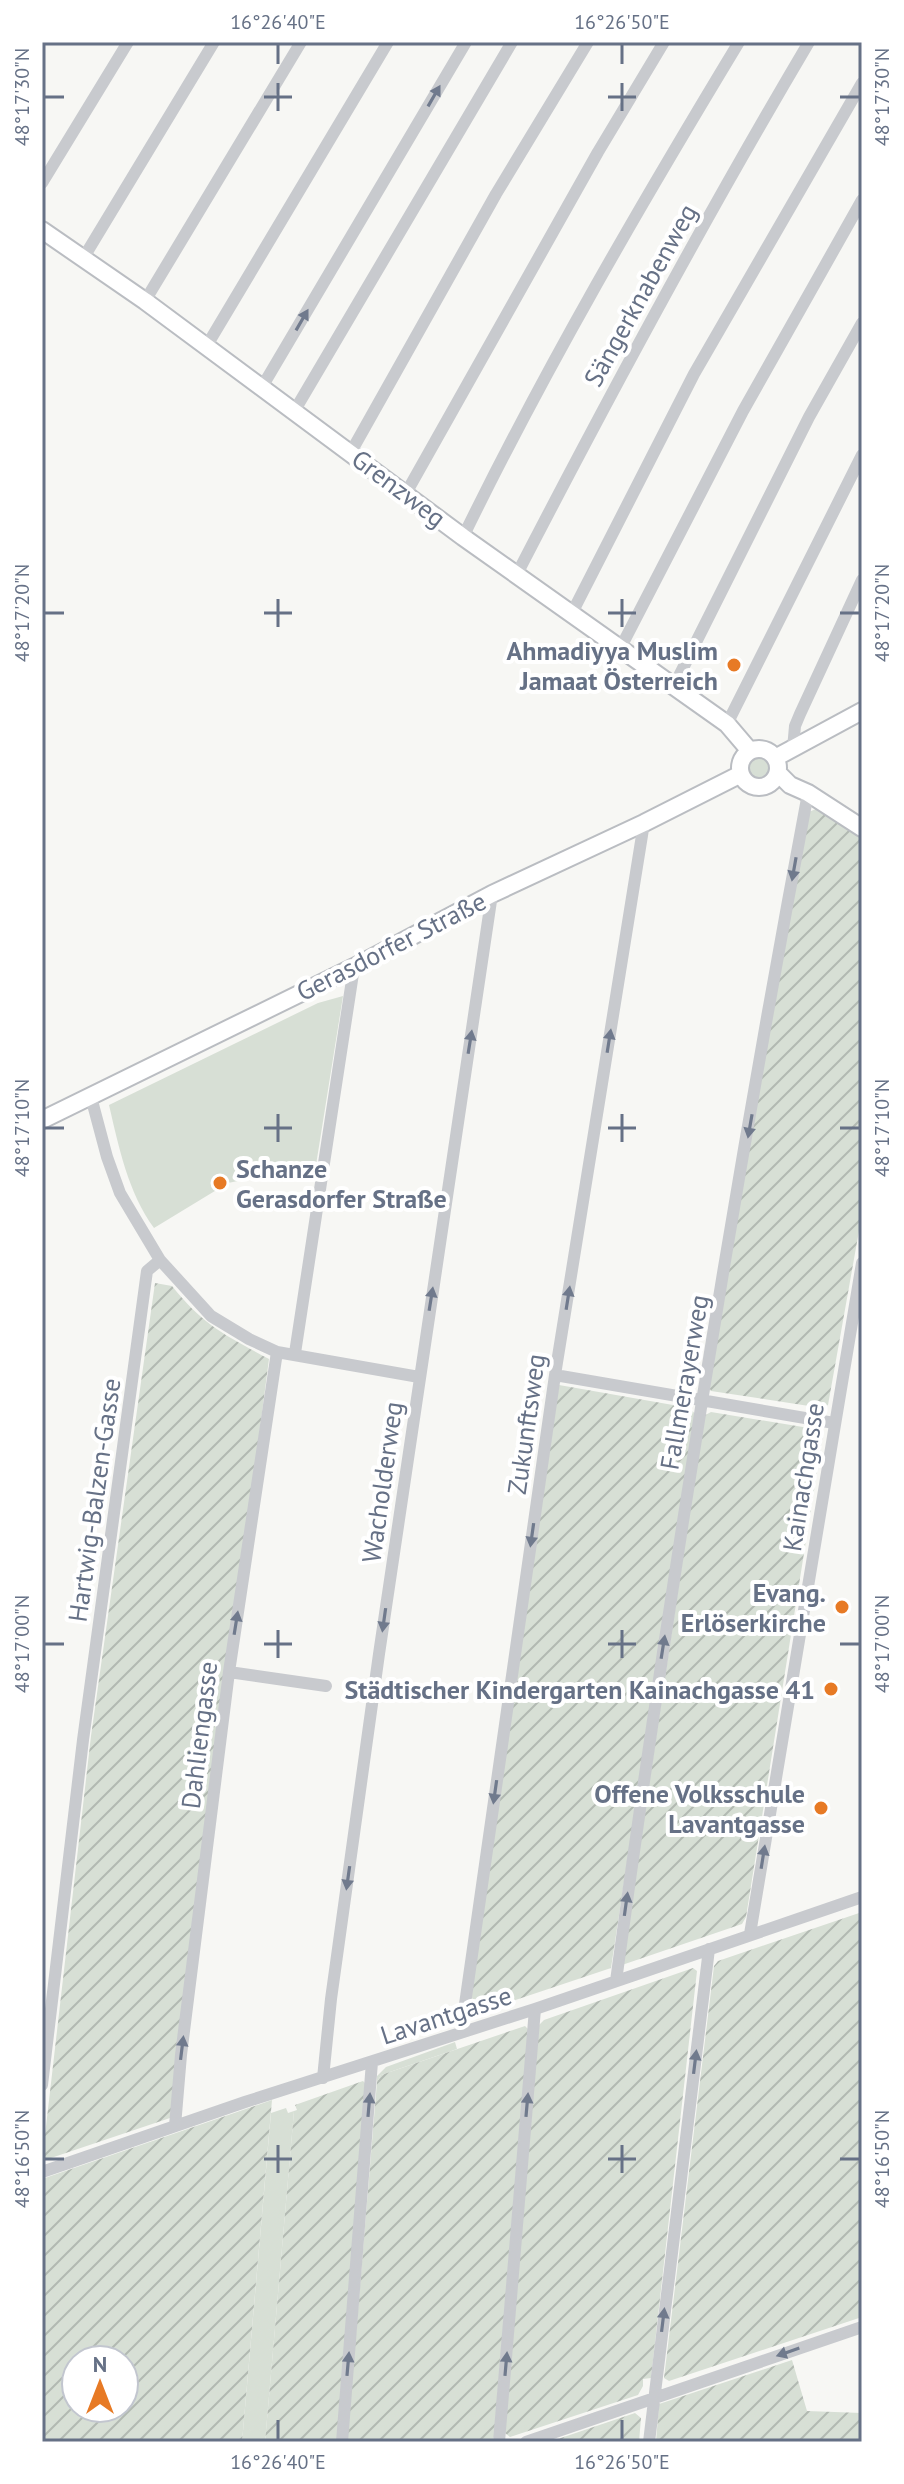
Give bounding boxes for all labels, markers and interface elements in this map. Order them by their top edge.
text: 16°26'40"E [230,9,326,35]
text: 16°26'50"E [574,9,670,35]
text: 48°17'30"N [9,48,35,146]
text: 48°17'30"N [869,48,895,146]
one-way arrow [427,85,441,107]
street label: Sängerknabenweg [576,198,704,392]
one-way arrow [295,309,309,331]
street label: Grenzweg [345,442,453,534]
text: 48°17'20"N [9,564,35,662]
text: 48°17'20"N [869,564,895,662]
place label: Ahmadiyya Muslim Jamaat Österreich [507,634,718,697]
marker: Ahmadiyya Muslim Jamaat Österreich [725,656,743,674]
one-way arrow [788,857,800,882]
street label: Gerasdorfer Straße [291,884,491,1008]
one-way arrow [603,1028,616,1053]
one-way arrow [464,1030,476,1055]
text: 48°17'10"N [9,1079,35,1177]
text: 48°17'10"N [869,1079,895,1177]
one-way arrow [743,1113,756,1138]
place label: Schanze Gerasdorfer Straße [236,1152,447,1215]
marker: Schanze Gerasdorfer Straße [211,1174,229,1192]
one-way arrow [562,1285,574,1310]
one-way arrow [425,1287,438,1312]
street label: Fallmerayerweg [652,1292,716,1472]
street label: Zukunftsweg [500,1352,552,1496]
street label: Hartwig-Balzen-Gasse [61,1376,127,1624]
street label: Wacholderweg [354,1399,410,1565]
street label: Kainachgasse [775,1400,831,1554]
one-way arrow [525,1523,538,1548]
place label: Evang. Erlöserkirche [681,1576,826,1639]
text: 48°17'00"N [9,1595,35,1693]
text: 48°17'00"N [869,1595,895,1693]
marker: Evang. Erlöserkirche [833,1598,851,1616]
one-way arrow [377,1608,390,1633]
one-way arrow [230,1610,243,1635]
one-way arrow [657,1634,669,1659]
street label: Dahliengasse [174,1660,224,1810]
place label: Städtischer Kindergarten Kainachgasse 41 [345,1673,815,1706]
marker: Städtischer Kindergarten Kainachgasse 41 [822,1680,840,1698]
place label: Offene Volksschule Lavantgasse [594,1777,805,1840]
one-way arrow [488,1780,501,1805]
marker: Offene Volksschule Lavantgasse [812,1799,830,1817]
one-way arrow [757,1844,770,1869]
one-way arrow [341,1865,354,1890]
one-way arrow [620,1891,633,1916]
street label: Lavantgasse [376,1978,516,2052]
one-way arrow [175,2035,188,2060]
one-way arrow [689,2050,702,2075]
one-way arrow [363,2092,376,2117]
one-way arrow [521,2092,534,2117]
text: 48°16'50"N [9,2110,35,2208]
text: 48°16'50"N [869,2110,895,2208]
one-way arrow [657,2308,670,2333]
north arrow [60,2344,140,2424]
one-way arrow [776,2347,800,2359]
text: N [93,2350,107,2378]
one-way arrow [342,2351,355,2376]
one-way arrow [500,2351,513,2376]
text: 16°26'40"E [230,2449,326,2475]
text: 16°26'50"E [574,2449,670,2475]

